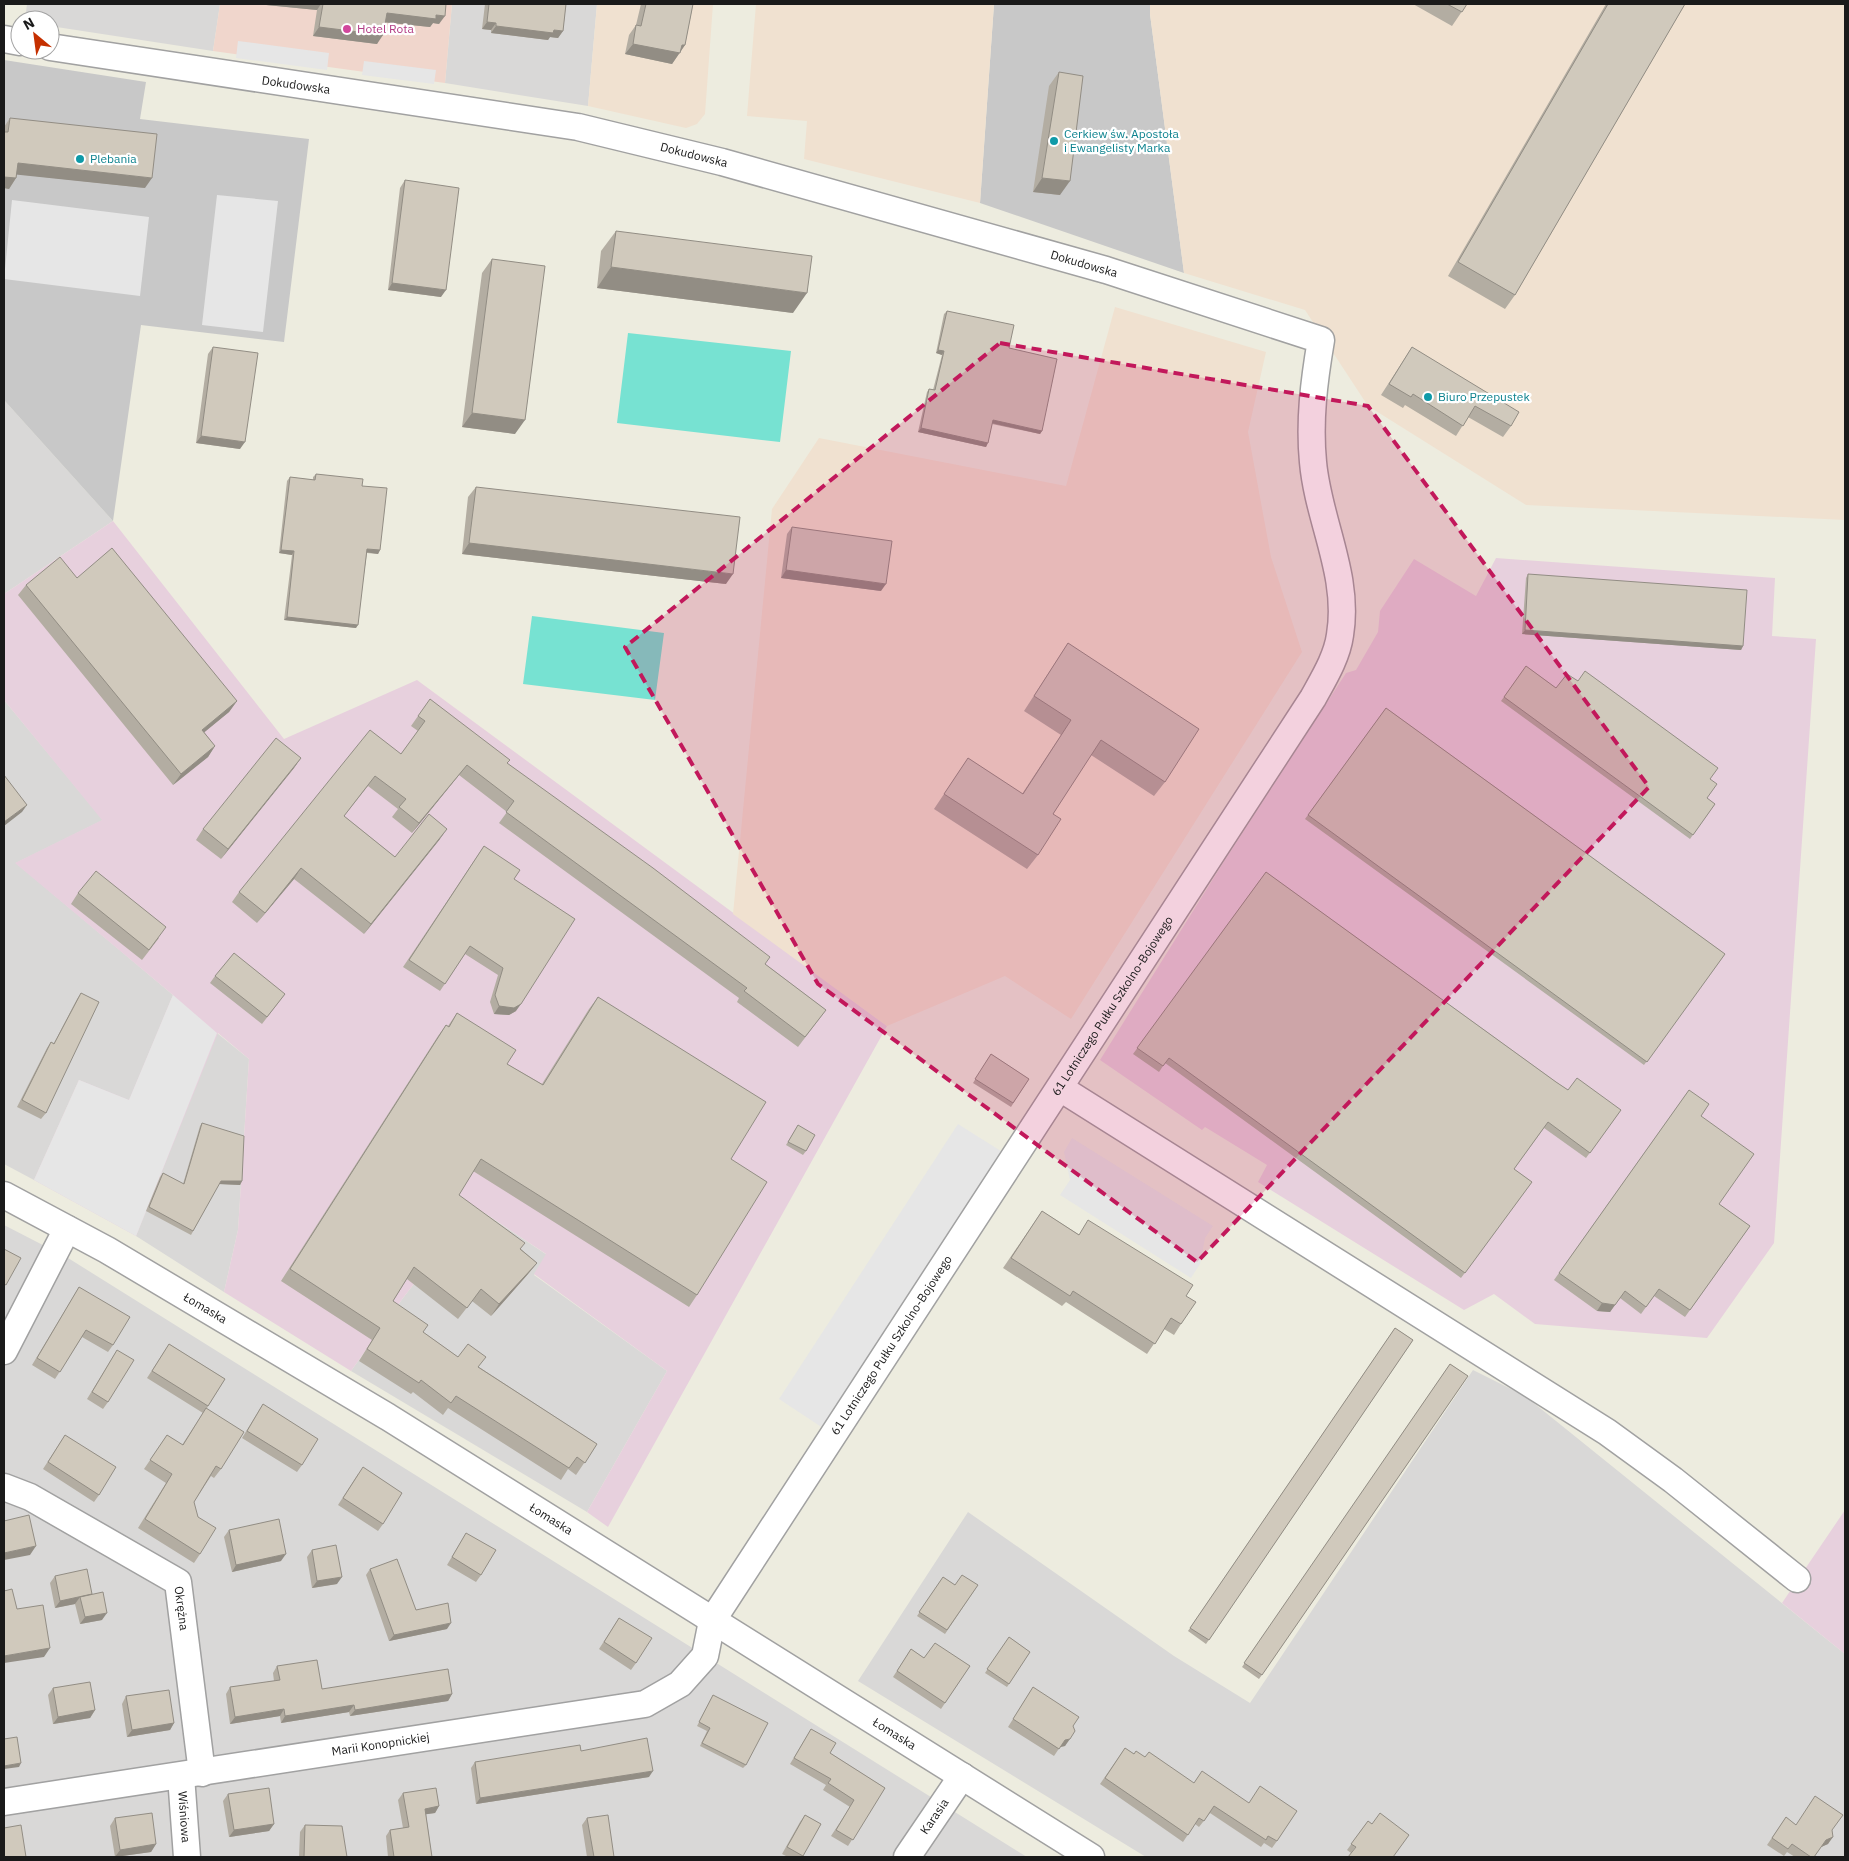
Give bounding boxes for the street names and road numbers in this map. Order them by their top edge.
street label: Dokudowska [261,72,332,97]
street label: Dokudowska [659,139,730,170]
street label: Dokudowska [1049,247,1120,280]
street label: 61 Lotniczego Pułku Szkolno-Bojowego [1048,913,1176,1098]
street label: 61 Lotniczego Pułku Szkolno-Bojowego [827,1252,955,1438]
street label: Łomaska [180,1289,230,1327]
street label: Łomaska [526,1499,576,1538]
street label: Okrężna [172,1585,192,1632]
street label: Łomaska [869,1714,920,1753]
street label: Marii Konopnickiej [331,1729,431,1759]
street label: Wiśniowa [175,1791,194,1844]
street label: Karasia [917,1795,952,1837]

